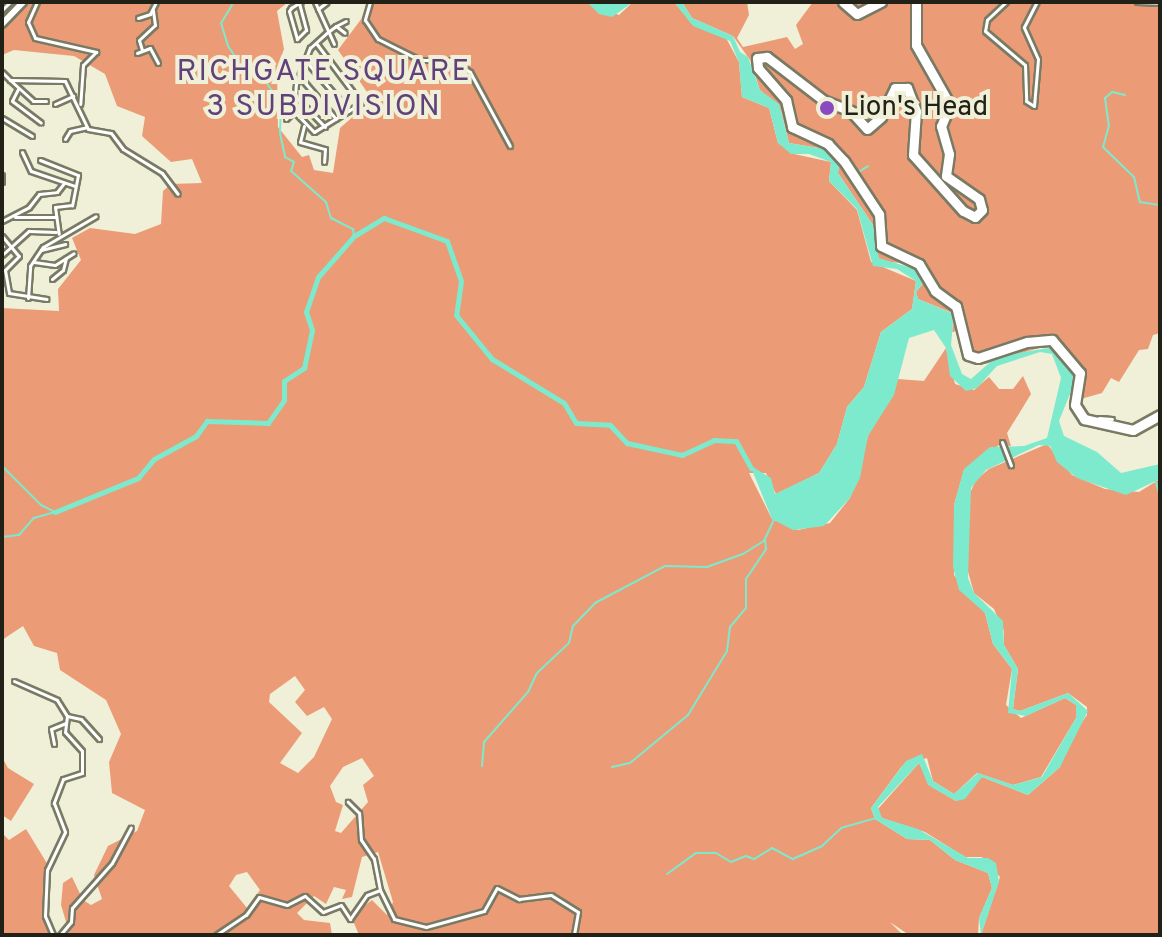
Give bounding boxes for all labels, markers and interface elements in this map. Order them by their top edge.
district label: RICHGATE SQUARE 3 SUBDIVISION [177,55,471,126]
place label: Lion's Head [843,91,988,125]
marker: Lion's Head [818,99,836,117]

